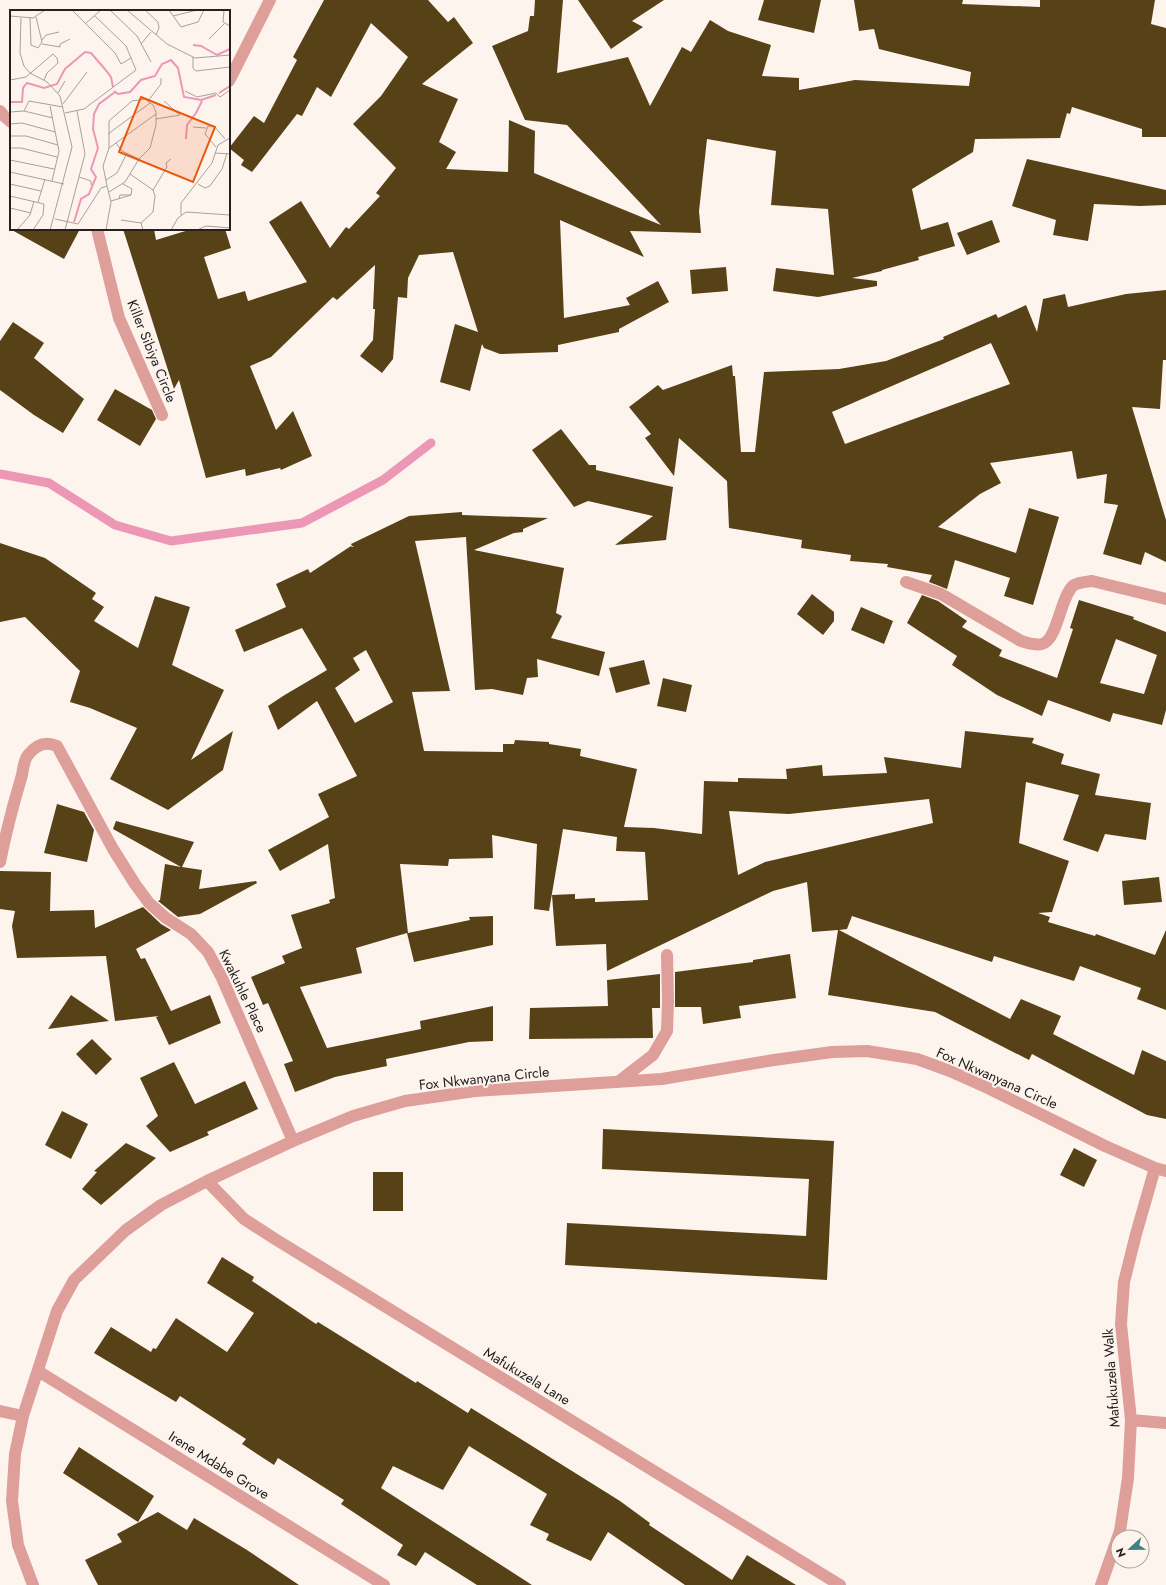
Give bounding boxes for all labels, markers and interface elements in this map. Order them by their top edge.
inset map [10,10,230,230]
street label: Killer Sibiya Circle [122,297,182,405]
street label: Kwakuhle Place [214,946,272,1036]
street label: Fox Nkwanyana Circle [933,1042,1061,1114]
street label: Fox Nkwanyana Circle [418,1061,550,1095]
street label: Mafukuzela Walk [1098,1327,1124,1428]
street label: Mafukuzela Lane [480,1342,574,1410]
street label: Irene Mdabe Grove [165,1426,273,1504]
north arrow [1110,1529,1150,1569]
text: N [1112,1546,1130,1560]

